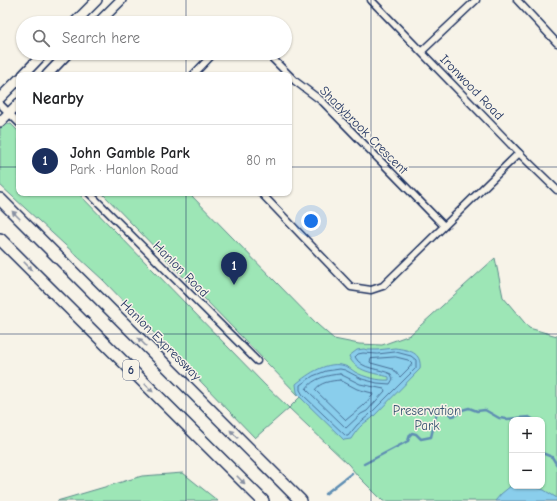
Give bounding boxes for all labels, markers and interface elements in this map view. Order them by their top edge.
search box [16,16,292,60]
icon: search [30,27,52,49]
text: Search here [62,29,140,47]
street label: Ironwood Road [437,51,507,123]
street label: Shadybrook Crescent [317,83,412,178]
text: Nearby [32,89,83,108]
text: John Gamble Park [70,144,190,162]
text: 1 [42,153,48,168]
text: 80 m [246,153,276,168]
text: Park · Hanlon Road [70,162,179,177]
one-way arrow [11,210,21,220]
your location [301,211,321,231]
street label: Hanlon Road [150,238,212,300]
pin: 1 [221,252,247,285]
one-way arrow [23,261,33,271]
street label: Hanlon Expressway [118,297,205,384]
one-way arrow [137,337,147,347]
road number: 6 [123,360,139,380]
one-way arrow [144,383,154,393]
park label: Preservation Park [393,403,461,433]
map controls [509,417,545,489]
button: + [509,417,545,453]
one-way arrow [229,429,239,439]
button: − [509,453,545,489]
one-way arrow [236,475,246,485]

